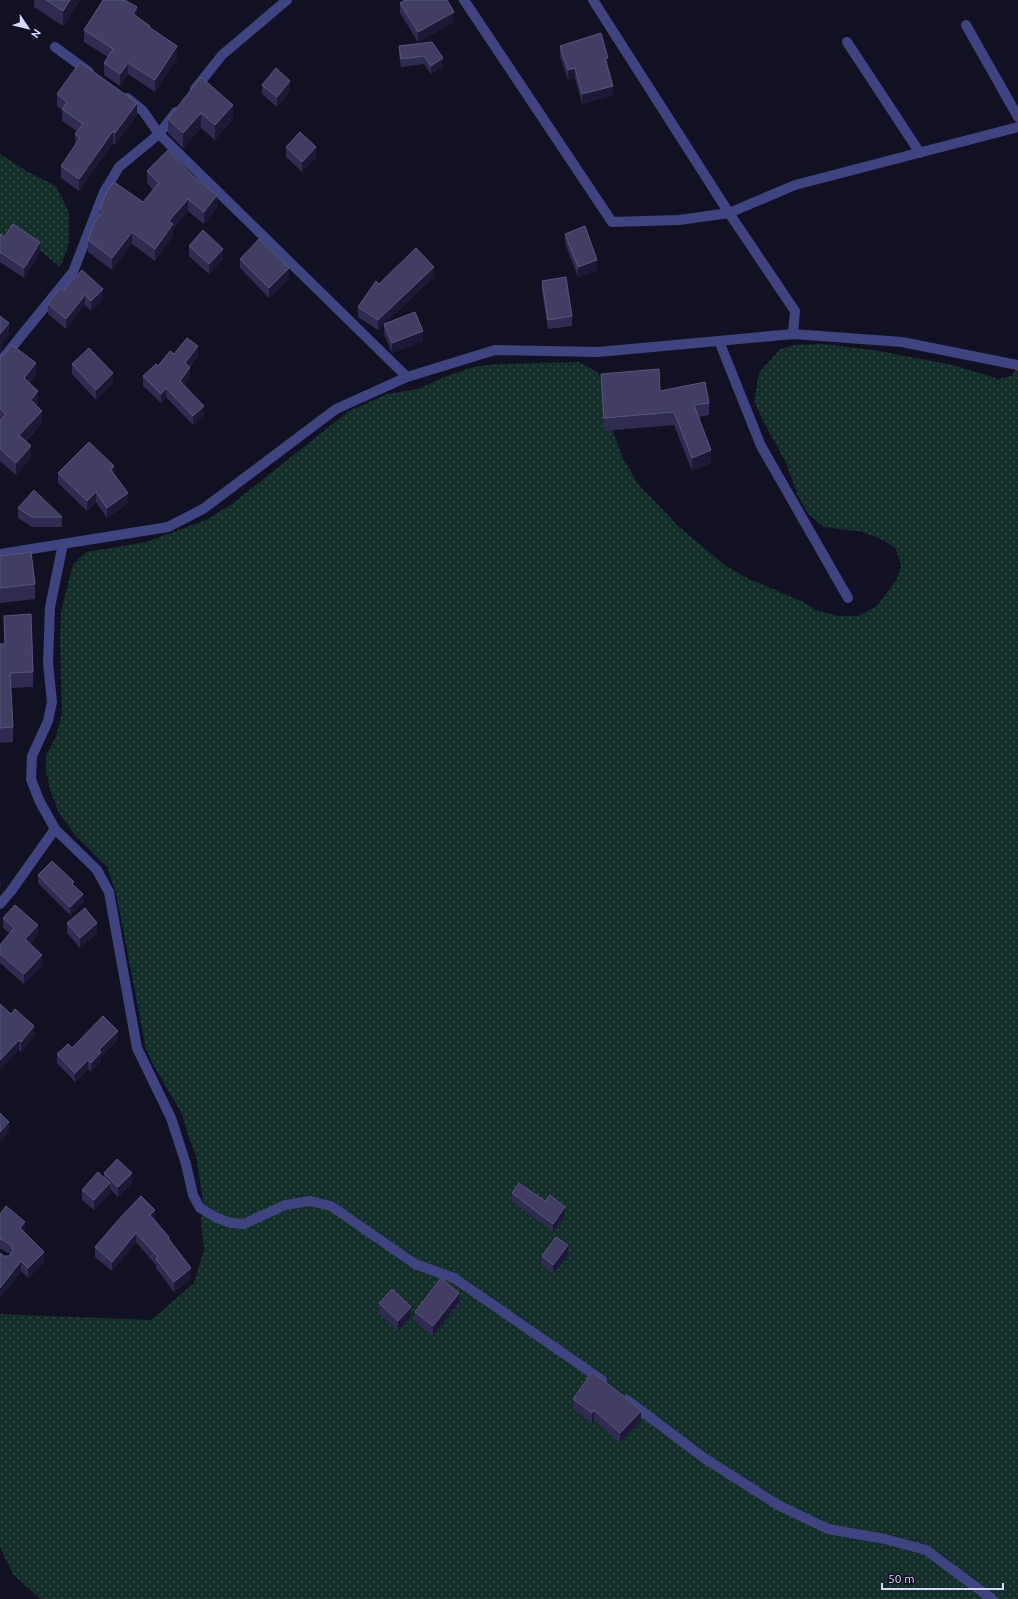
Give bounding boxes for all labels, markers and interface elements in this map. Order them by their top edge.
north arrow [8,8,48,48]
text: N [29,27,43,41]
scale bar [882,1565,1003,1591]
text: 50 m [888,1572,915,1585]

